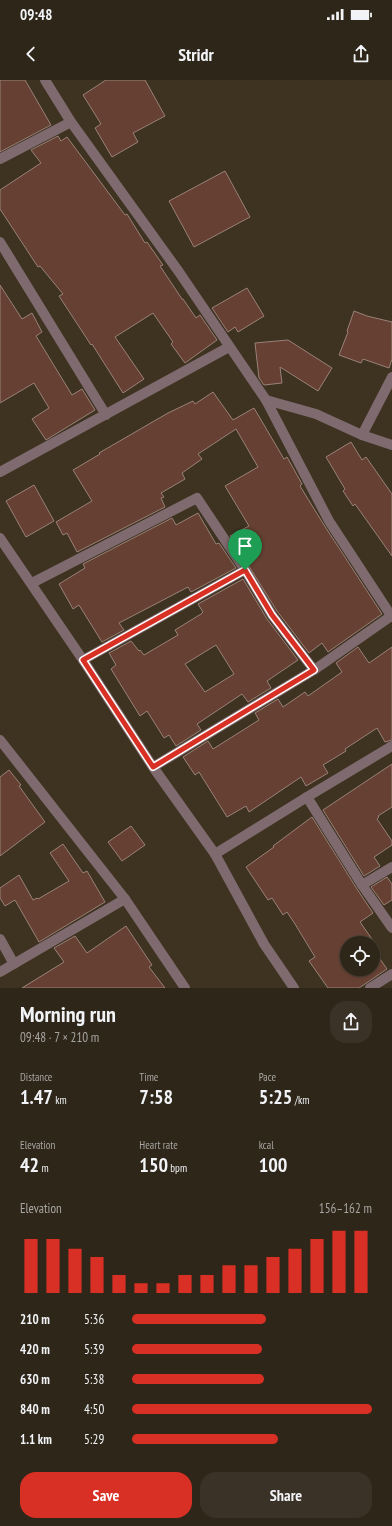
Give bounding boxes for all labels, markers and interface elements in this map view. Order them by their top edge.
text: 09:48 [20,5,52,24]
icon: back [20,43,42,65]
text: Stridr [178,43,214,66]
icon: share [350,43,372,65]
pin [228,529,262,570]
icon: arrive [234,535,256,557]
map controls [340,936,380,976]
button: locate [340,936,380,976]
text: Morning run [20,1000,116,1028]
button: share [330,1001,372,1043]
text: 09:48 · 7 × 210 m [20,1029,99,1046]
text: Distance [20,1070,52,1084]
text: Time [139,1070,158,1084]
text: Pace [259,1070,276,1084]
text: 1.47 [20,1084,53,1110]
text: 7:58 [139,1084,173,1110]
text: 5:25 [259,1084,292,1110]
text: km [53,1093,67,1107]
text: /km [292,1093,309,1107]
text: Elevation [20,1138,55,1152]
text: Heart rate [139,1138,178,1152]
text: kcal [259,1138,274,1152]
text: 42 [20,1152,39,1178]
text: 150 [139,1152,168,1178]
text: 100 [259,1152,287,1178]
text: m [39,1161,49,1175]
text: bpm [168,1161,187,1175]
text: Elevation [20,1200,62,1217]
text: 156–162 m [319,1200,372,1217]
text: 210 m [20,1311,50,1328]
text: 5:36 [84,1311,104,1328]
text: 420 m [20,1341,50,1358]
text: 5:39 [84,1341,104,1358]
text: 630 m [20,1371,50,1388]
text: 5:38 [84,1371,104,1388]
text: 840 m [20,1401,50,1418]
text: 4:50 [84,1401,104,1418]
text: 1.1 km [20,1431,52,1448]
text: 5:29 [84,1431,104,1448]
button: Save [20,1472,192,1518]
button: Share [200,1472,372,1518]

